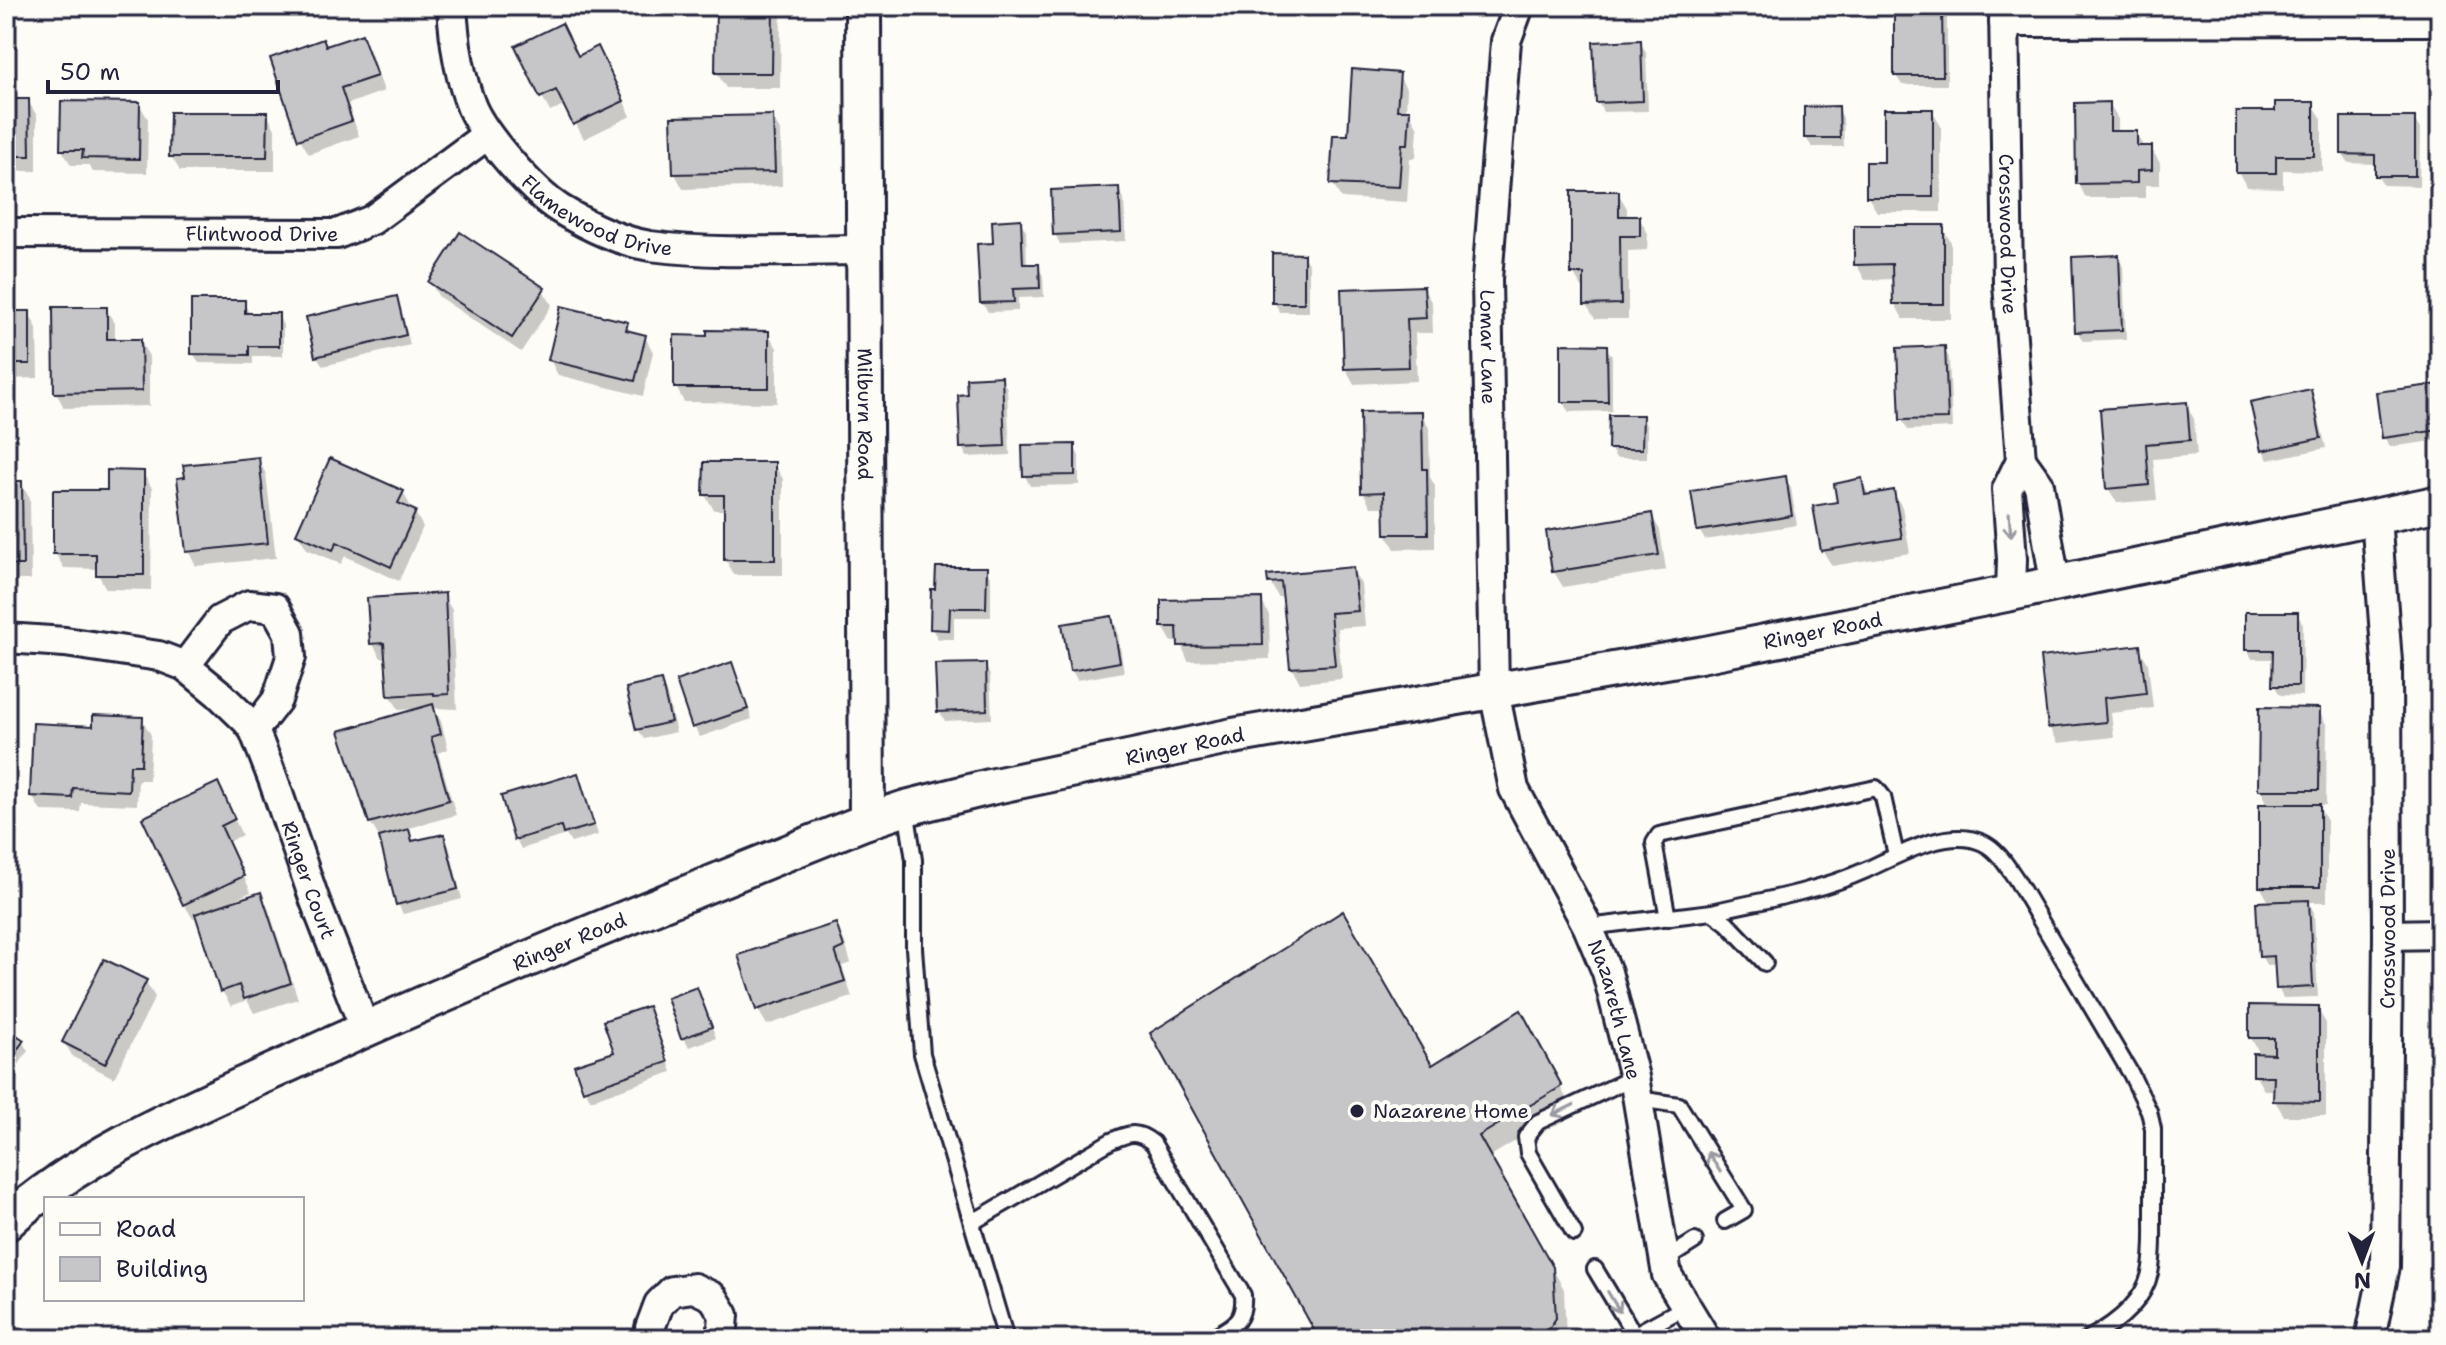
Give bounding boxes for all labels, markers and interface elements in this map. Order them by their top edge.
scale bar [48,44,278,94]
text: 50 m [60,56,120,88]
street label: Crosswood Drive [1993,153,2023,315]
street label: Flamewood Drive [515,169,674,261]
street label: Flintwood Drive [185,221,338,247]
street label: Lomar Lane [1474,289,1502,405]
street label: Milburn Road [852,348,878,480]
one-way arrow [2003,511,2018,538]
street label: Ringer Road [1761,606,1885,655]
street label: Ringer Road [1123,721,1247,771]
street label: Ringer Court [275,818,342,943]
street label: Crosswood Drive [2374,848,2401,1009]
street label: Ringer Road [509,906,631,977]
street label: Nazareth Lane [1582,936,1647,1083]
place label: Nazarene Home [1373,1098,1529,1124]
marker: Nazarene Home [1348,1102,1366,1120]
one-way arrow [1551,1103,1575,1118]
one-way arrow [1706,1151,1722,1174]
legend [44,1197,304,1301]
text: Road [116,1213,176,1245]
north arrow [2322,1221,2402,1301]
text: Building [116,1253,208,1285]
text: N [2353,1266,2371,1295]
one-way arrow [1606,1290,1622,1313]

